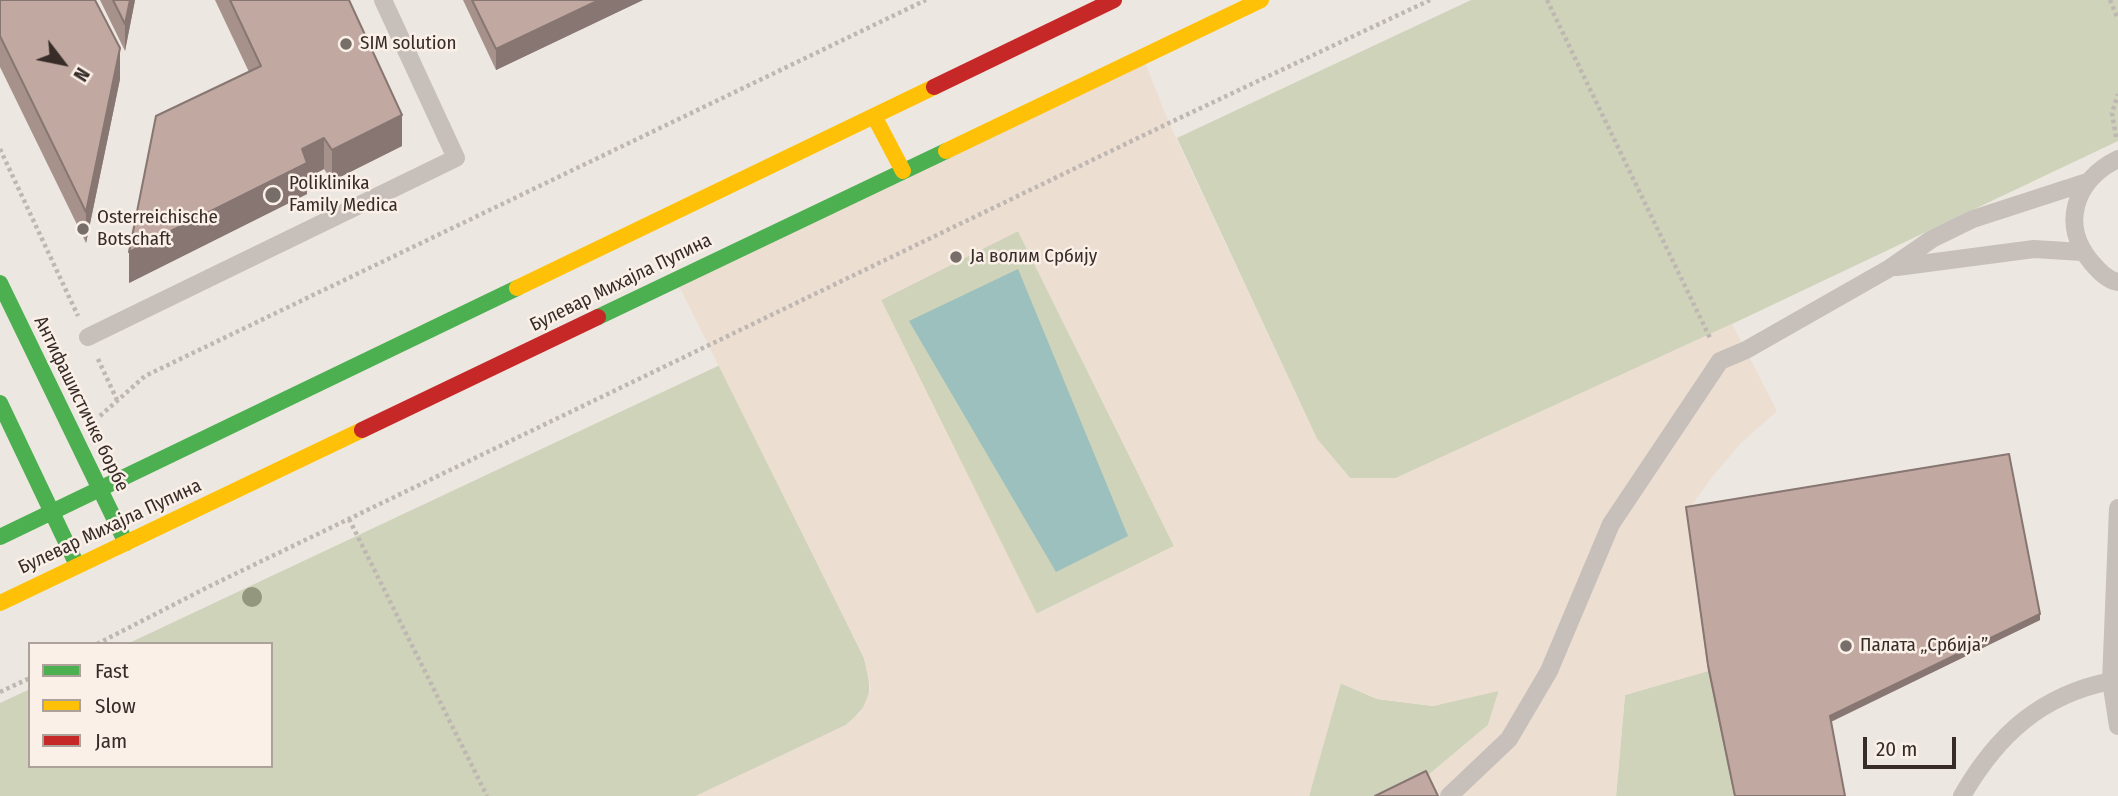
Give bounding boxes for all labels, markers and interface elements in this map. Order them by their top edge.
north arrow [28,28,98,98]
place label: SIM solution [360,33,456,55]
marker: SIM solution [338,36,354,52]
text: N [68,63,94,85]
place label: Poliklinika Family Medica [289,173,398,217]
marker: Poliklinika Family Medica [263,185,283,205]
place label: Osterreichische Botschaft [97,207,218,251]
marker: Osterreichische Botschaft [75,221,91,237]
street label: Булевар Михајла Пупина [526,229,716,337]
place label: Ја волим Србију [970,246,1097,268]
marker: Ја волим Србију [948,249,964,265]
street label: Антифашистичке борбе [29,313,133,495]
street label: Булевар Михајла Пупина [15,475,205,579]
place label: Палата „Србија” [1860,635,1988,657]
marker: Палата „Србија” [1838,638,1854,654]
legend [28,642,273,768]
text: Fast [95,658,129,684]
text: Slow [95,693,136,719]
scale bar [1866,722,1959,766]
text: Jam [95,728,127,754]
text: 20 m [1876,736,1917,762]

